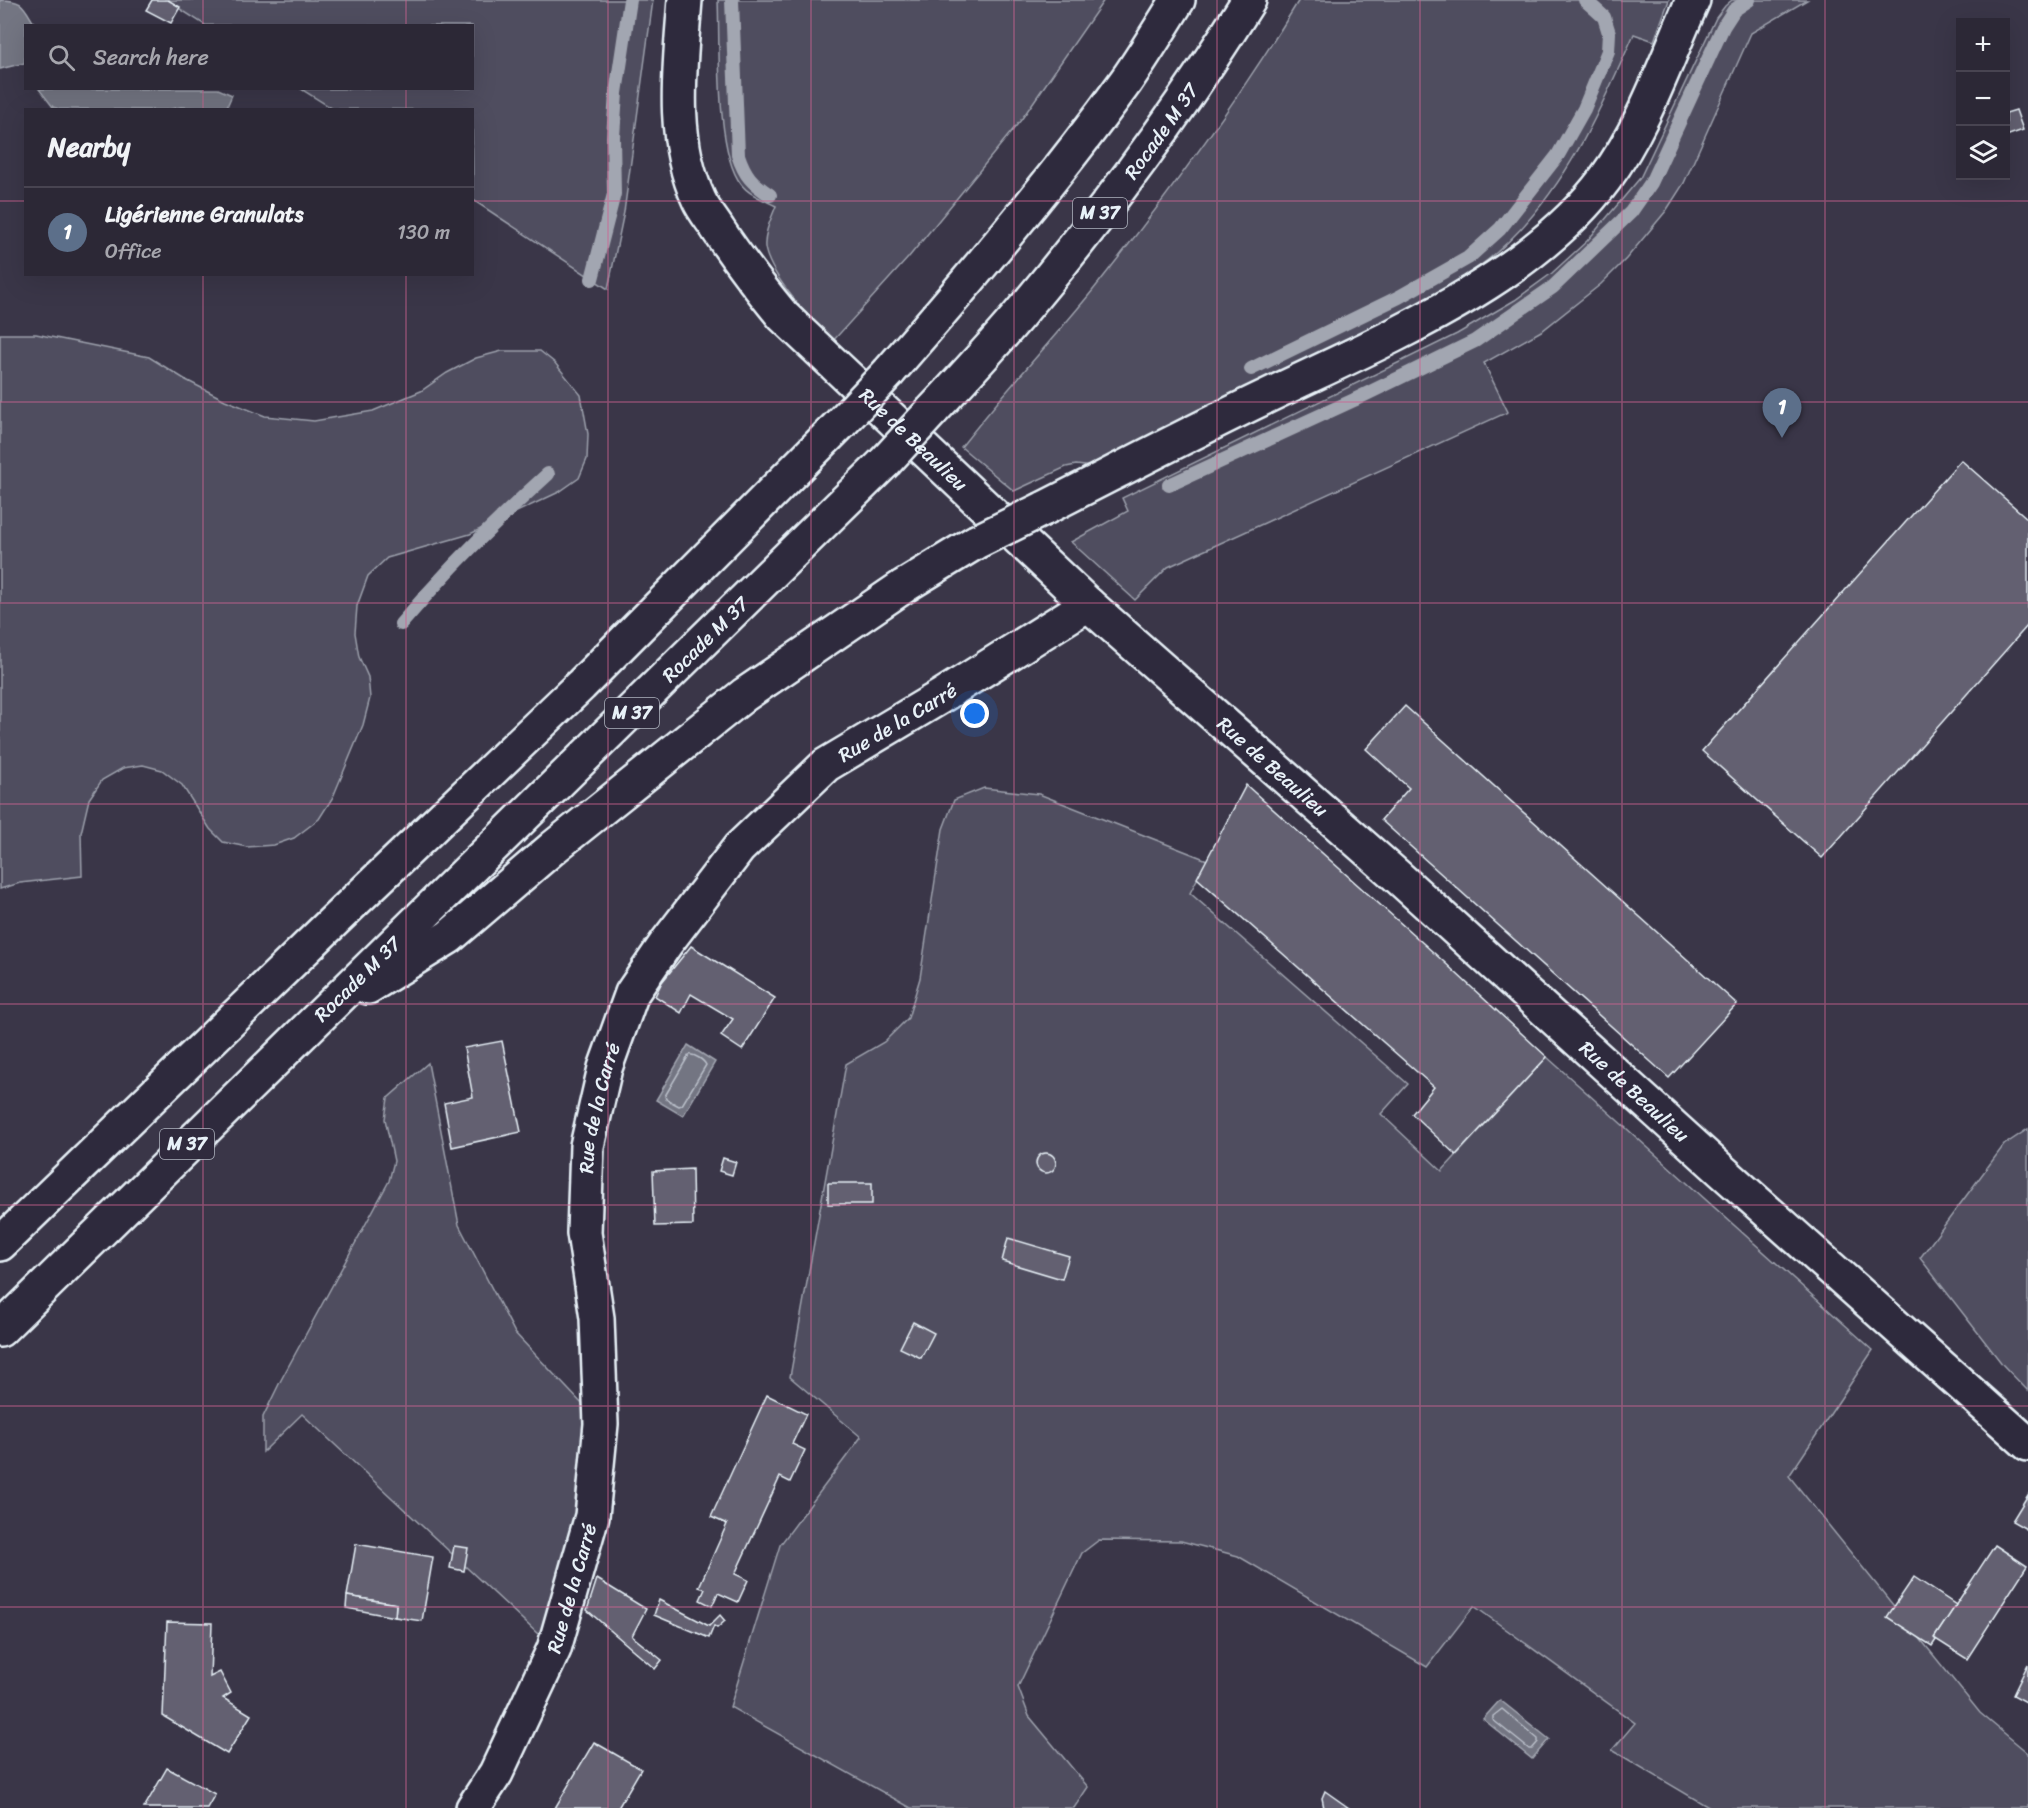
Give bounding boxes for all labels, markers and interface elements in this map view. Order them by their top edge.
map controls [1956,18,2010,180]
button: + [1956,18,2010,72]
search box [24,24,474,90]
text: Search here [93,38,209,77]
icon: search [45,41,78,74]
button: − [1956,72,2010,126]
street label: Rocade M 37 [1114,74,1209,187]
text: Nearby [48,124,130,170]
button: layers [1956,126,2010,180]
text: Ligérienne Granulats [105,195,304,234]
road number: M 37 [1073,198,1127,228]
text: 1 [63,215,72,250]
text: 130 m [397,215,450,250]
text: Office [105,234,161,269]
street label: Rue de Beaulieu [851,379,977,500]
pin: 1 [1762,388,1802,438]
street label: Rocade M 37 [653,587,758,691]
street label: Rue de la Carré [831,673,964,772]
road number: M 37 [605,698,659,728]
your location [960,699,989,728]
street label: Rue de Beaulieu [1209,707,1337,826]
street label: Rocade M 37 [305,926,411,1030]
street label: Rue de Beaulieu [1571,1032,1698,1152]
street label: Rue de la Carré [569,1037,630,1174]
road number: M 37 [160,1129,214,1159]
street label: Rue de la Carré [536,1519,607,1657]

